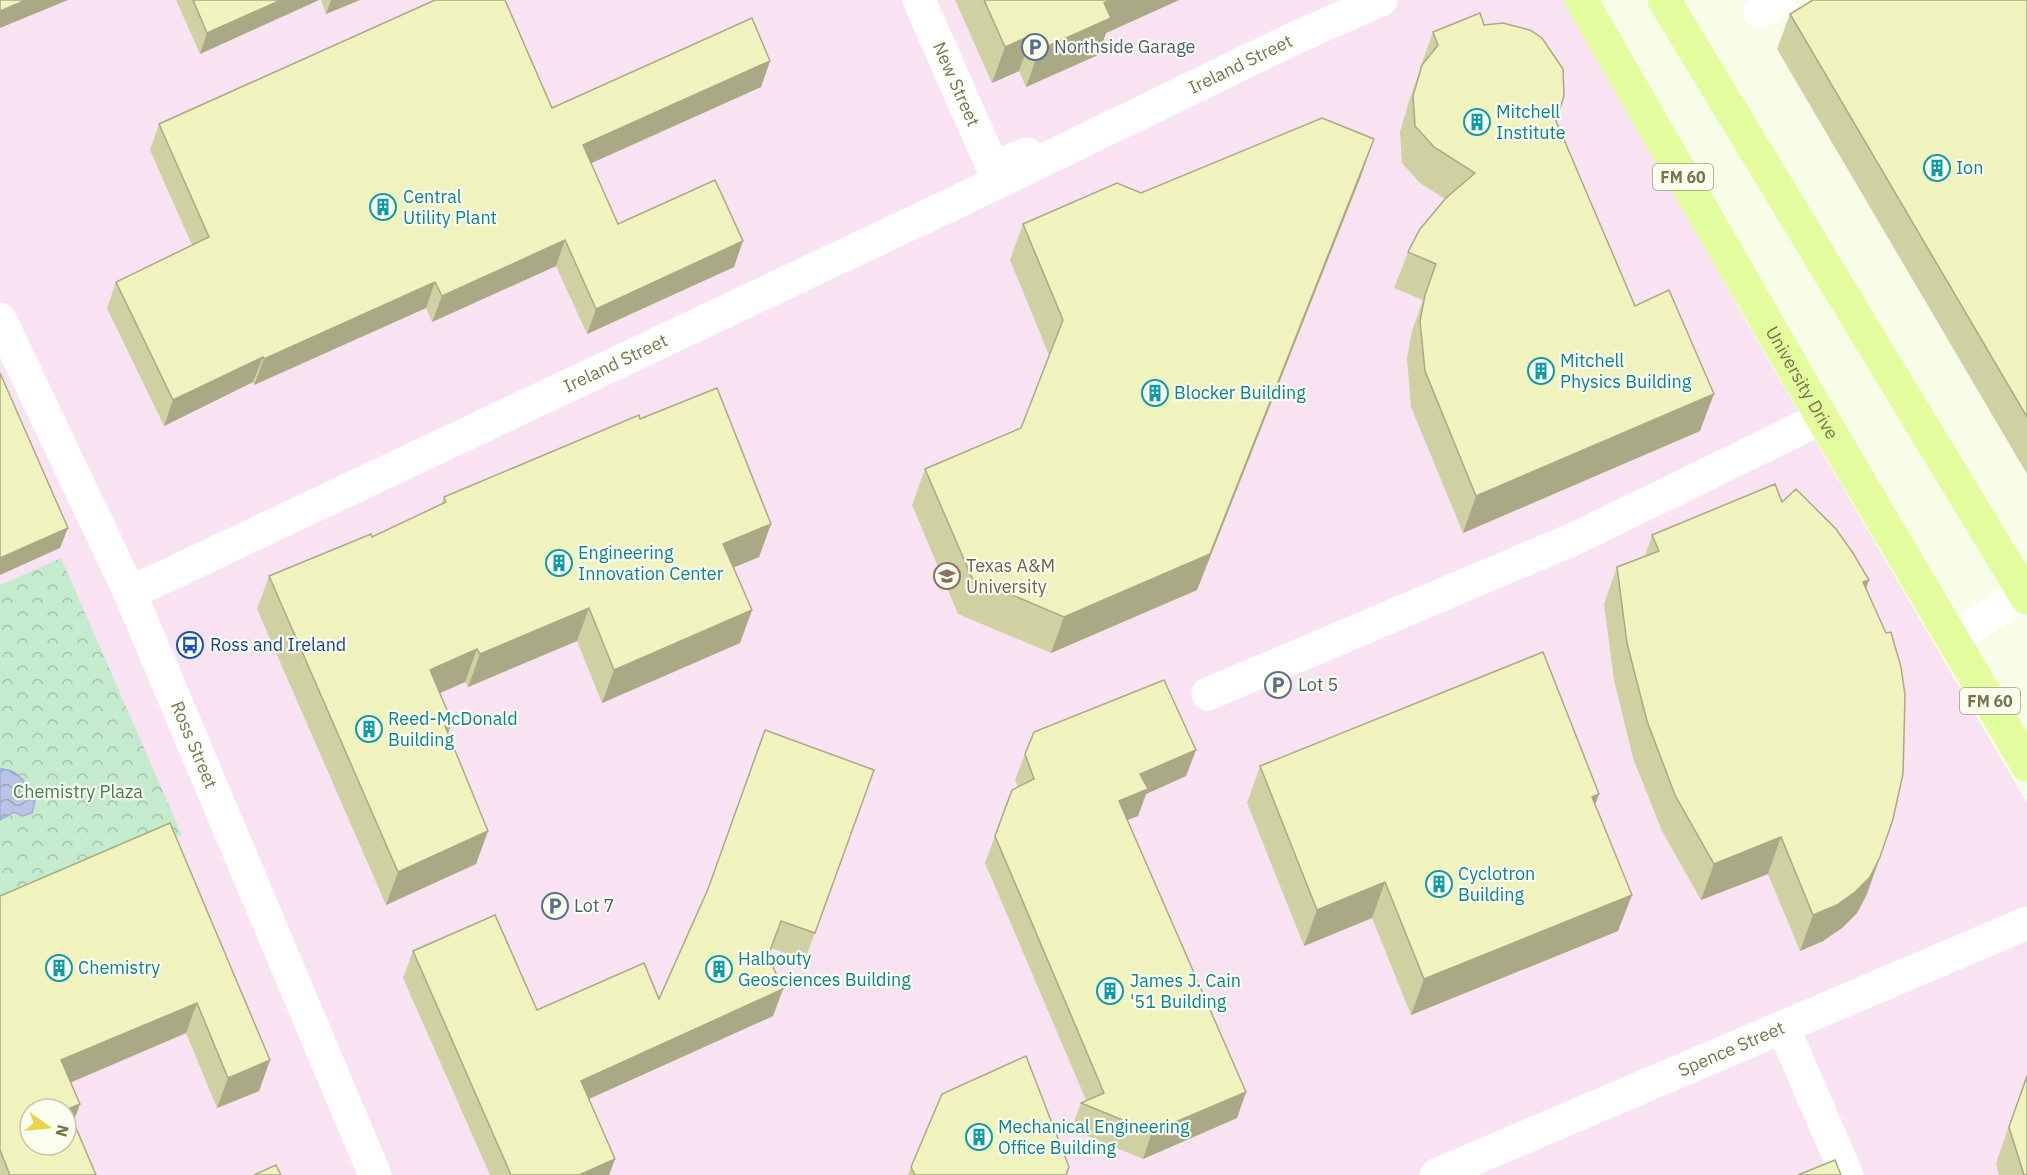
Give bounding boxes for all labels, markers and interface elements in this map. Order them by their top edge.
street label: Ireland Street [1185,29,1296,99]
parking icon: Northside Garage [1020,32,1050,62]
place label: Northside Garage [1054,35,1196,58]
street label: New Street [928,38,985,130]
place label: Mitchell Institute [1496,100,1566,144]
building icon: Mitchell Institute [1462,107,1492,137]
building icon: Ion [1922,153,1952,183]
place label: Ion [1956,156,1983,179]
road number: FM 60 [1653,164,1713,190]
place label: Central Utility Plant [403,185,497,229]
building icon: Central Utility Plant [368,192,398,222]
street label: University Drive [1761,322,1844,443]
street label: Ireland Street [559,329,671,397]
place label: Mitchell Physics Building [1560,349,1692,393]
building icon: Mitchell Physics Building [1526,356,1556,386]
building icon: Blocker Building [1140,378,1170,408]
place label: Blocker Building [1174,381,1306,404]
place label: Engineering Innovation Center [578,541,724,585]
building icon: Engineering Innovation Center [544,548,574,578]
place label: Texas A&M University [966,554,1055,598]
school or university icon: Texas A&M University [932,561,962,591]
bus stop icon: Ross and Ireland [175,630,205,660]
place label: Ross and Ireland [210,633,346,656]
parking icon: Lot 5 [1263,670,1293,700]
place label: Lot 5 [1298,673,1338,696]
road number: FM 60 [1960,688,2020,714]
street label: Ross Street [166,698,223,792]
place label: Reed-McDonald Building [388,707,518,751]
building icon: Reed-McDonald Building [354,714,384,744]
park label: Chemistry Plaza [13,780,143,803]
place label: Cyclotron Building [1458,862,1535,906]
building icon: Cyclotron Building [1424,869,1454,899]
parking icon: Lot 7 [540,891,570,921]
place label: Lot 7 [574,894,614,917]
place label: Halbouty Geosciences Building [738,947,911,991]
building icon: Chemistry [44,953,74,983]
building icon: Halbouty Geosciences Building [704,954,734,984]
place label: Chemistry [78,956,160,979]
place label: James J. Cain '51 Building [1130,969,1241,1013]
building icon: James J. Cain '51 Building [1095,976,1125,1006]
street label: Spence Street [1674,1016,1788,1081]
north arrow [18,1097,78,1157]
place label: Mechanical Engineering Office Building [998,1115,1190,1159]
building icon: Mechanical Engineering Office Building [964,1122,994,1152]
text: N [51,1123,74,1139]

